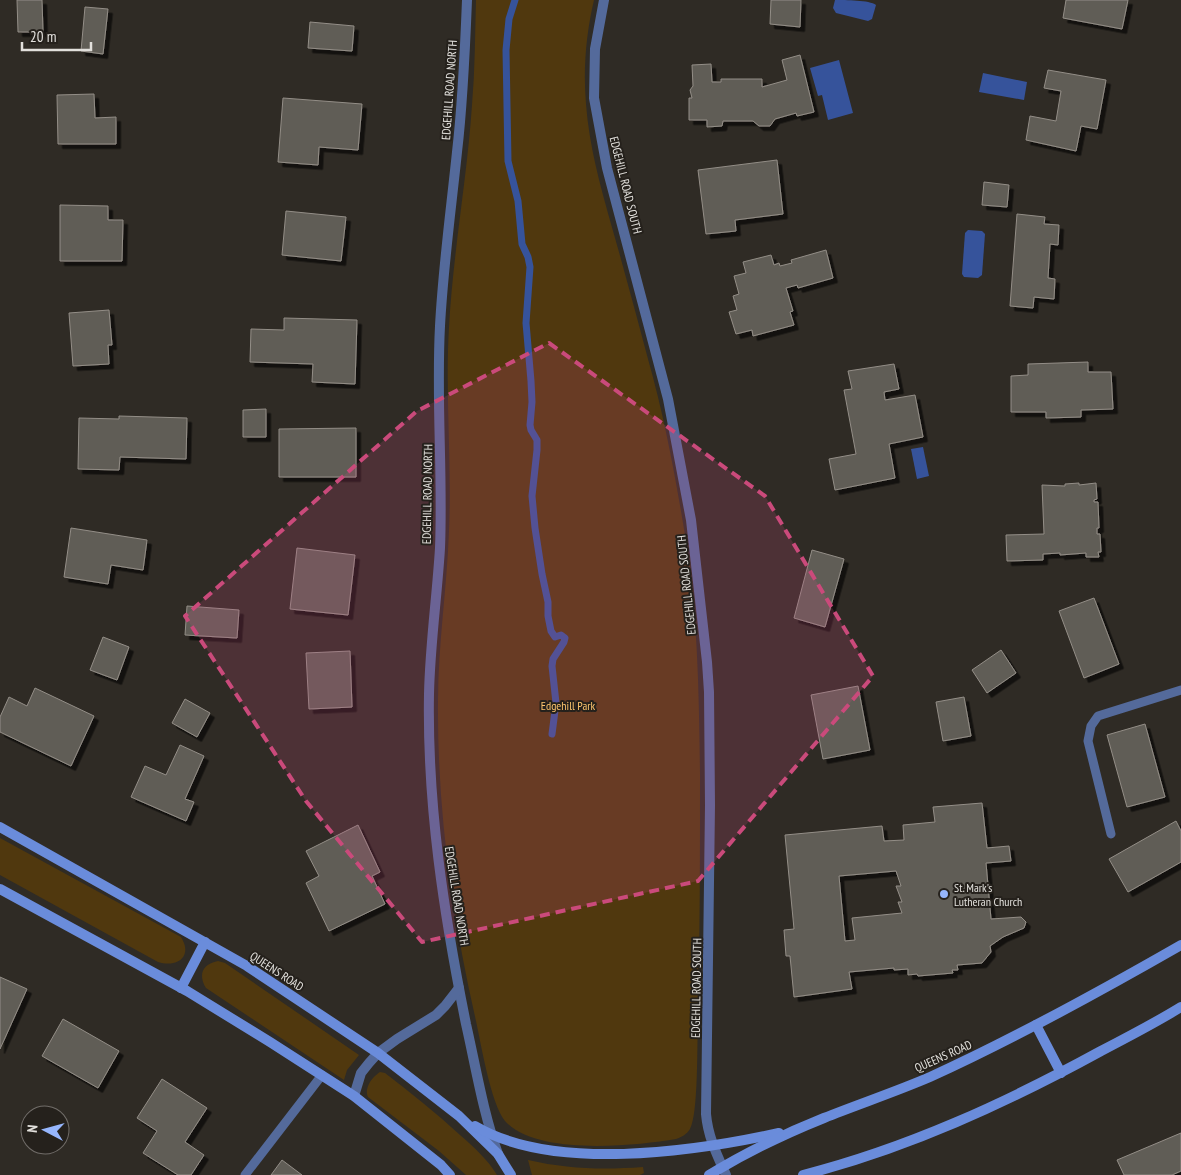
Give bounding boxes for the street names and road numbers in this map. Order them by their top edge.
street label: EDGEHILL ROAD NORTH [438,40,460,140]
street label: EDGEHILL ROAD SOUTH [607,135,645,235]
street label: EDGEHILL ROAD NORTH [419,444,435,544]
street label: EDGEHILL ROAD SOUTH [673,535,699,635]
street label: EDGEHILL ROAD NORTH [442,845,472,947]
street label: EDGEHILL ROAD SOUTH [688,938,704,1038]
street label: QUEENS ROAD [247,948,307,994]
street label: QUEENS ROAD [912,1037,974,1075]

